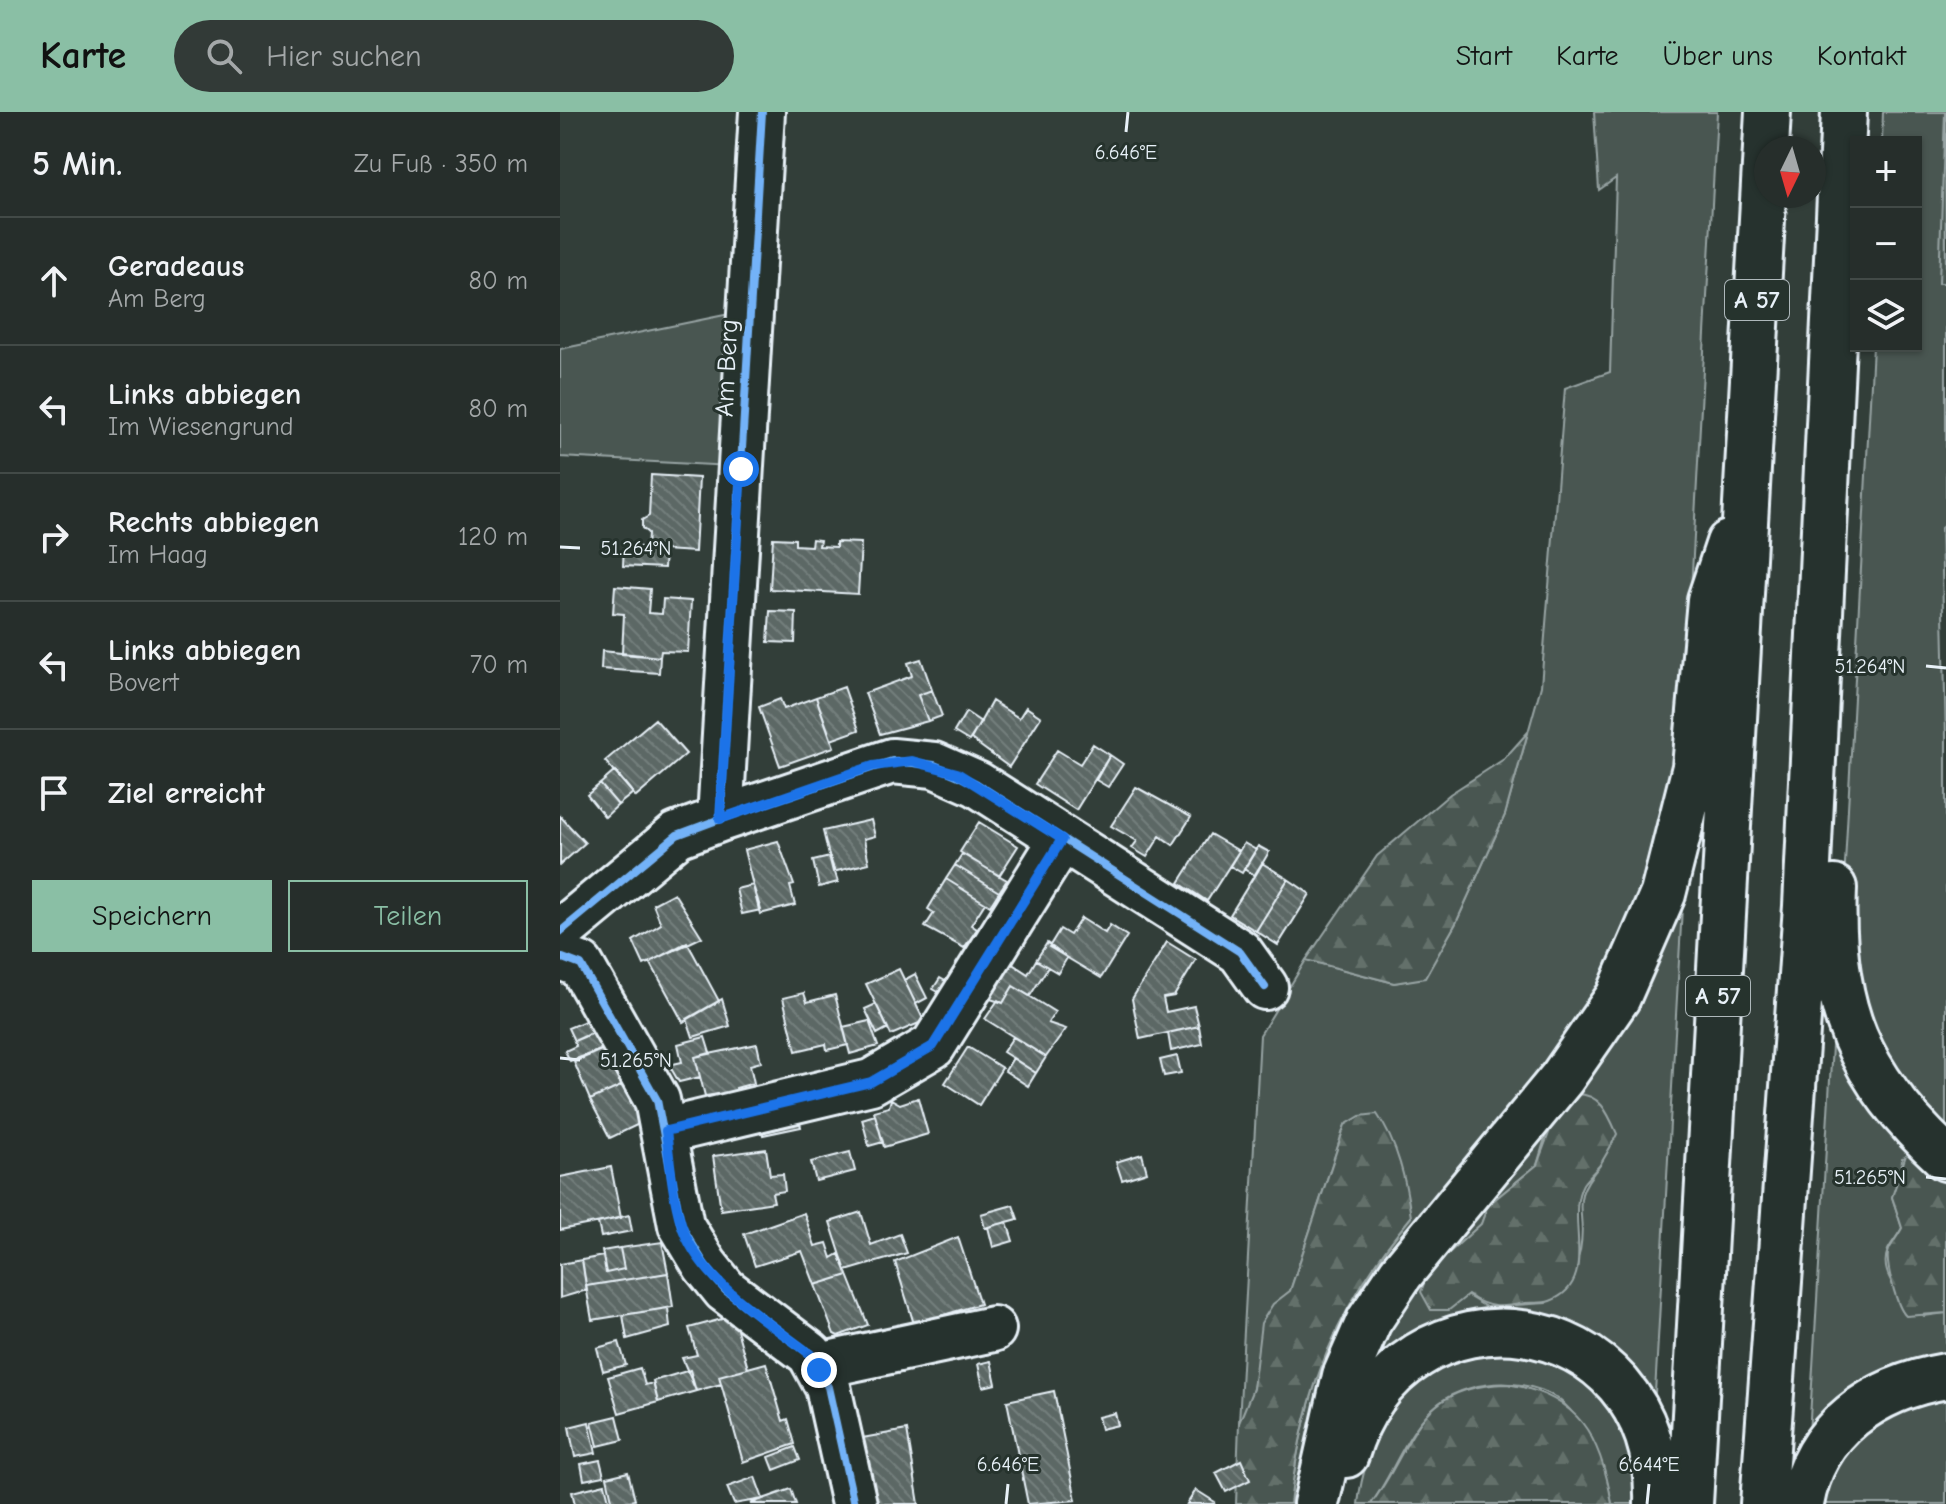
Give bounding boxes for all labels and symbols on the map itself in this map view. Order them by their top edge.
north arrow [1754,136,1826,208]
text: 6.646°E [1095,141,1157,164]
road number: A 57 [1725,280,1789,320]
street label: Am Berg [709,318,745,418]
route start [723,451,759,487]
text: 51.264°N [601,537,671,560]
text: 51.264°N [1835,655,1905,678]
road number: A 57 [1686,976,1750,1016]
text: 51.265°N [600,1049,672,1072]
text: 51.265°N [1834,1166,1906,1189]
route end [801,1352,837,1388]
text: 6.646°E [977,1453,1039,1476]
text: 6.644°E [1618,1453,1680,1476]

